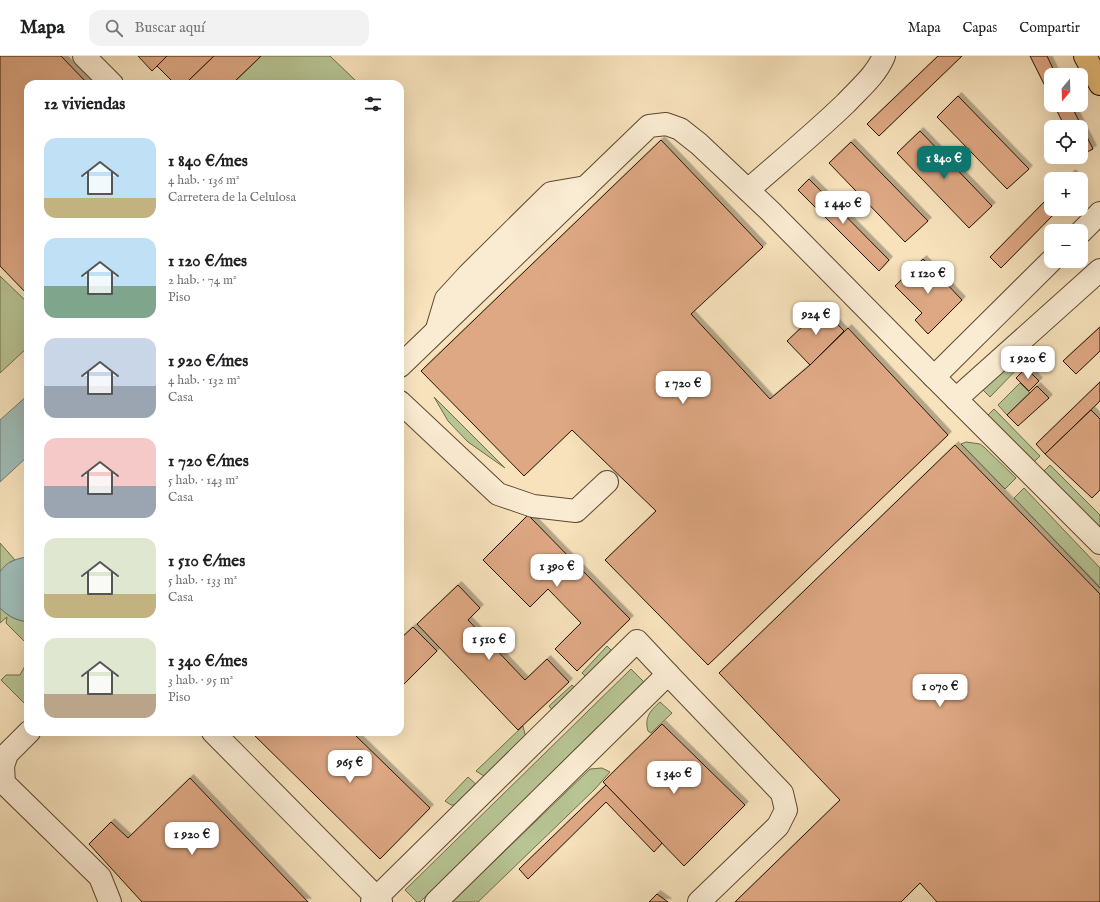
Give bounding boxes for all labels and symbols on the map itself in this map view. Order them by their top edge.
north arrow [1044,68,1088,112]
pin: 1 840 € [907,146,981,180]
pin: 1 440 € [806,191,880,225]
pin: 1 120 € [891,261,965,295]
pin: 924 € [788,302,844,336]
pin: 1 920 € [991,346,1065,380]
pin: 1 720 € [646,371,720,405]
pin: 1 390 € [520,554,594,588]
pin: 1 510 € [452,627,526,661]
pin: 1 070 € [903,674,977,708]
pin: 965 € [322,750,378,784]
pin: 1 340 € [637,761,711,795]
pin: 1 920 € [155,822,229,856]

